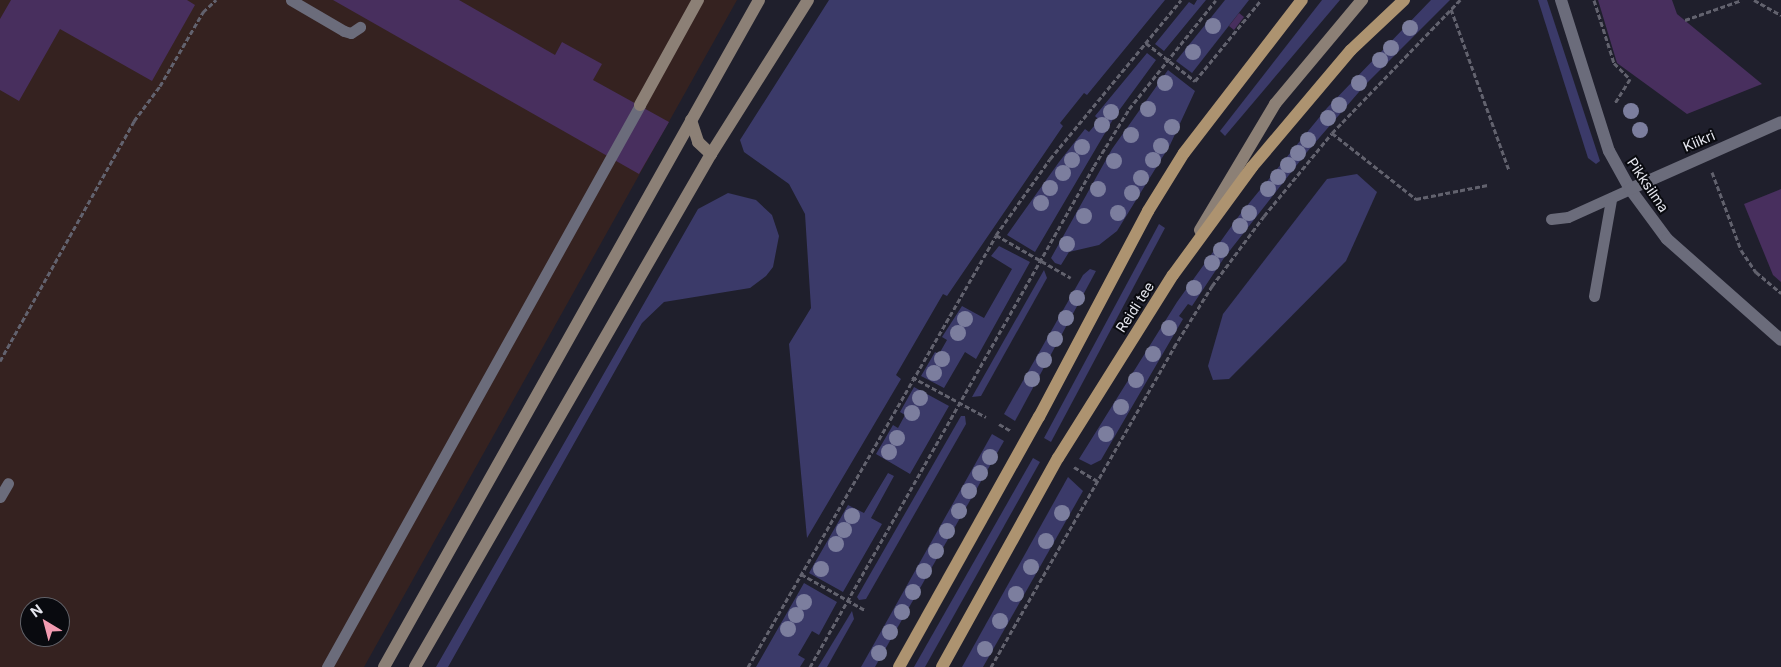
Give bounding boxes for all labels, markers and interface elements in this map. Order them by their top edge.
street label: Kiikri [1681,127,1717,155]
street label: Pikksilma [1624,155,1672,215]
street label: Reidi tee [1112,279,1158,335]
north arrow [20,597,70,647]
text: N [27,600,46,620]

